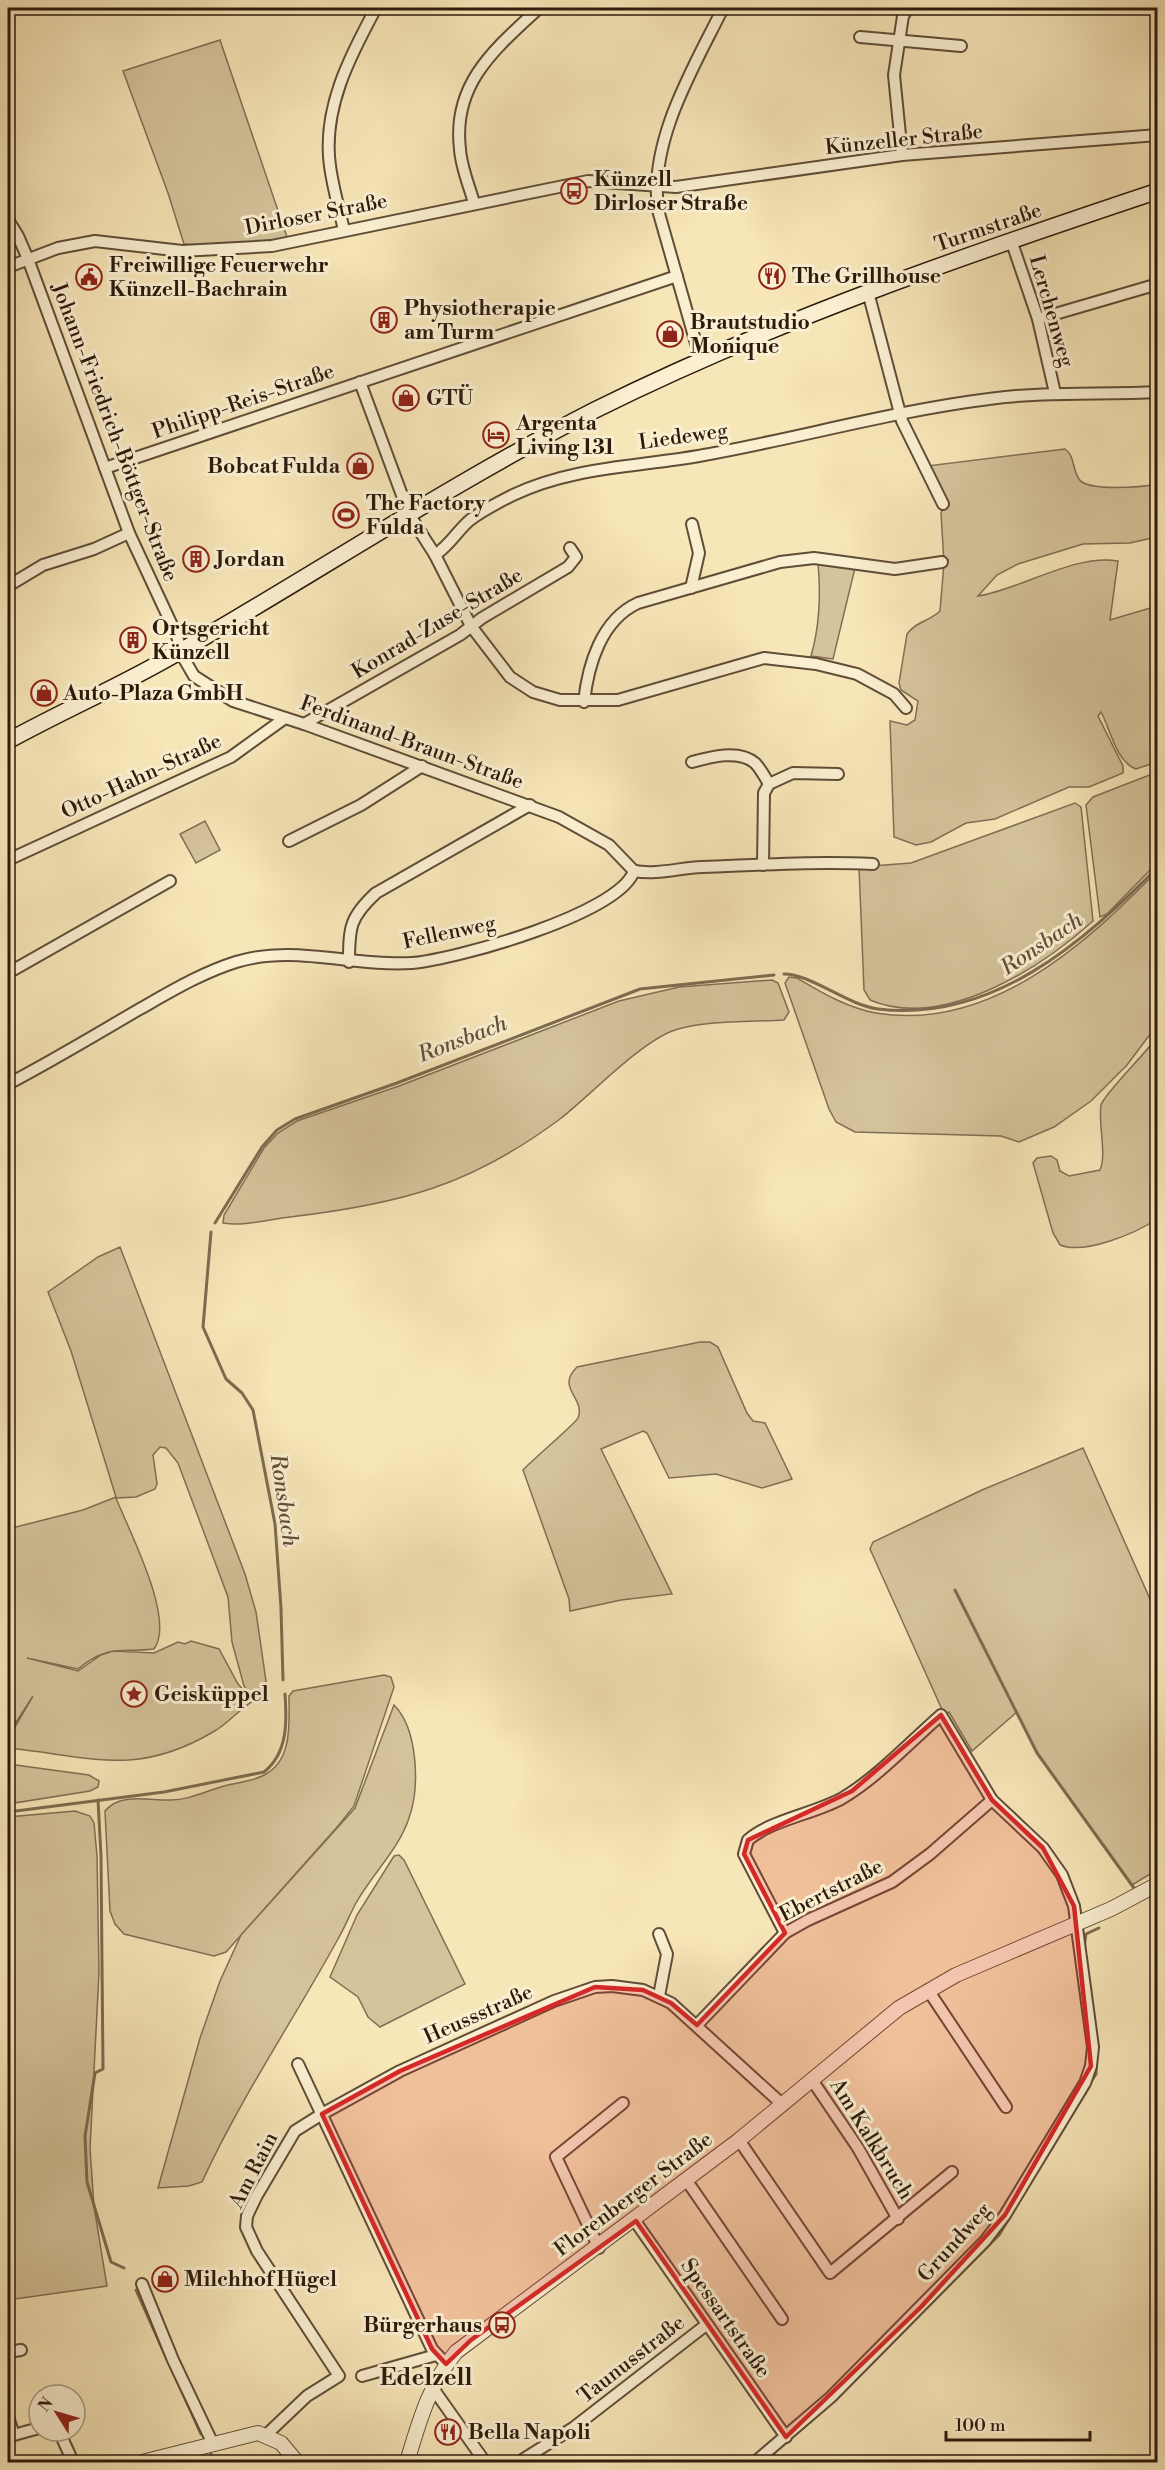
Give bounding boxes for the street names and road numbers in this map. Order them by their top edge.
street label: Künzeller Straße [824,119,984,161]
street label: Dirloser Straße [243,188,390,242]
street label: Turmstraße [931,197,1045,258]
street label: Lerchenweg [1023,252,1079,370]
street label: Johann-Friedrich-Böttger-Straße [45,278,183,586]
street label: Philipp-Reis-Straße [149,359,338,445]
street label: Liedeweg [637,418,730,456]
street label: Konrad-Zuse-Straße [347,563,528,685]
street label: Ferdinand-Braun-Straße [296,690,527,795]
street label: Otto-Hahn-Straße [57,728,226,825]
street label: Fellenweg [400,910,498,956]
street label: Ebertstraße [775,1854,888,1928]
street label: Heussstraße [420,1979,537,2051]
street label: Am Kalkbruch [823,2073,919,2205]
street label: Am Rain [223,2127,284,2214]
street label: Florenberger Straße [549,2127,718,2263]
street label: Grundweg [912,2198,997,2288]
street label: Spessartstraße [674,2254,776,2383]
street label: Taunusstraße [573,2310,690,2410]

